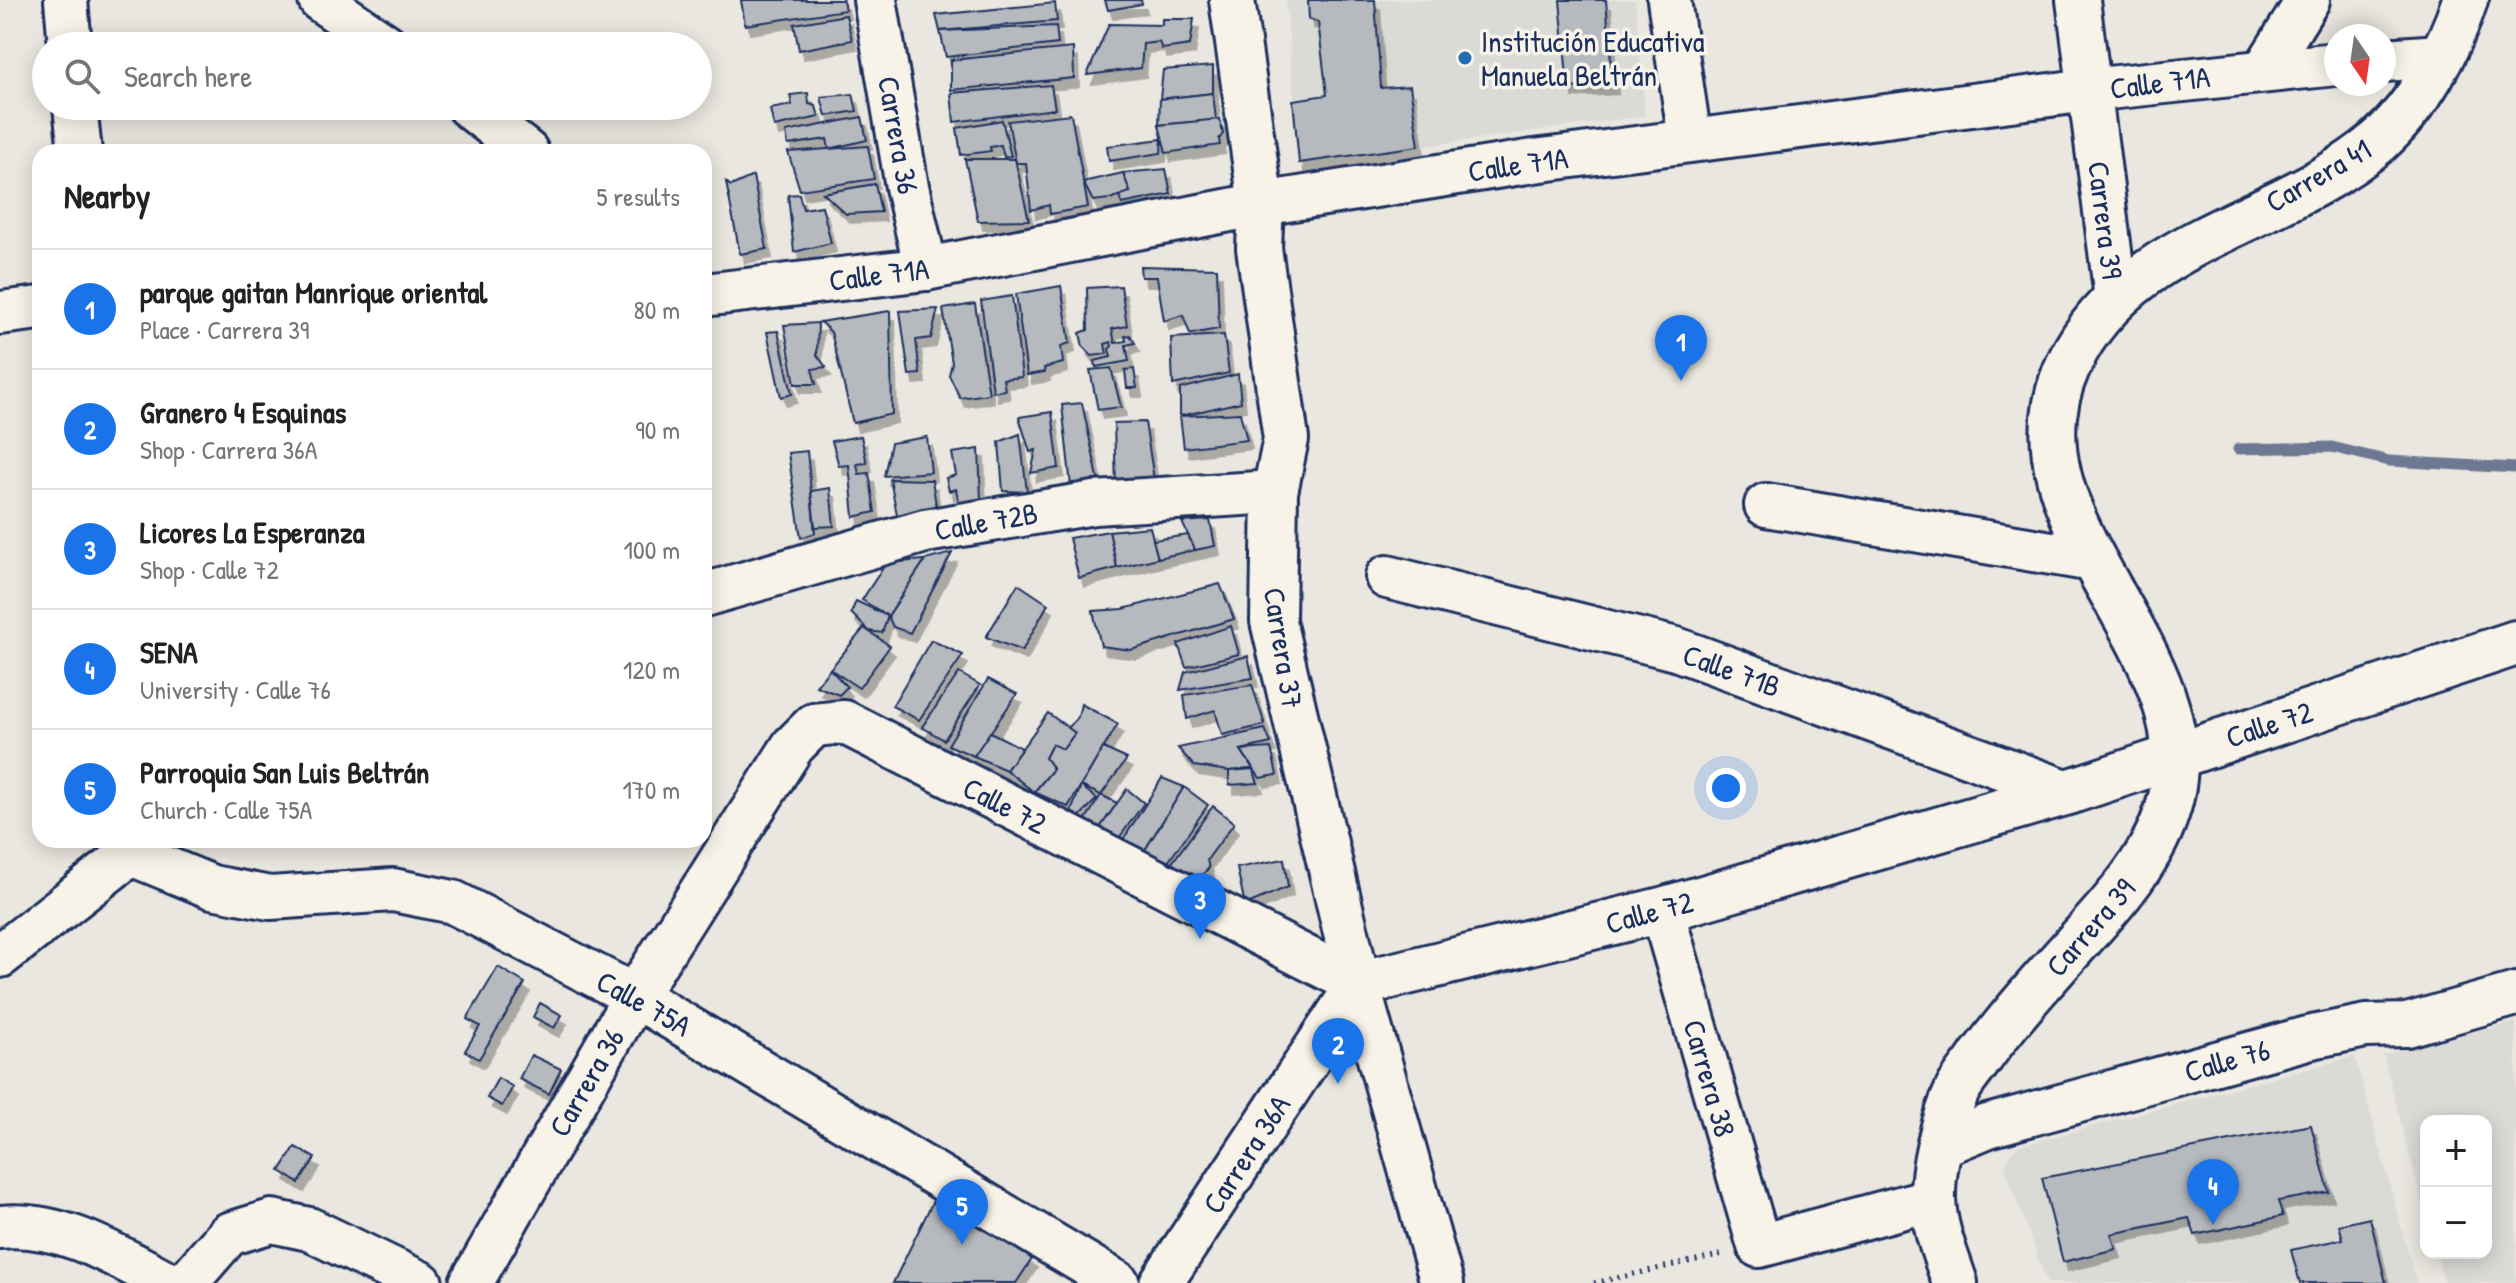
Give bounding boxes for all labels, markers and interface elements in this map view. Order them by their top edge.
place label: Institución Educativa Manuela Beltrán [1481,21,1705,95]
north arrow [2324,24,2396,96]
search box [32,32,712,120]
marker: Institución Educativa Manuela Beltrán [1456,49,1474,67]
icon: search [60,54,104,98]
text: Search here [124,56,252,96]
street label: Calle 71A [2108,56,2213,108]
street label: Carrera 36 [869,73,929,197]
street label: Carrera 41 [2258,129,2378,221]
street label: Calle 71A [1466,137,1571,191]
street label: Carrera 39 [2079,159,2133,281]
text: Nearby [64,173,150,219]
text: 5 results [596,179,680,214]
street label: Calle 71A [827,248,932,300]
text: parque gaitan Manrique oriental [140,272,487,312]
text: 1 [85,292,95,327]
text: 80 m [633,292,680,327]
text: Place · Carrera 39 [140,312,309,347]
pin: 1 [1655,315,1707,381]
text: Granero 4 Esquinas [140,392,346,432]
text: 2 [84,412,96,447]
text: 90 m [635,412,680,447]
text: Shop · Carrera 36A [140,432,317,467]
street label: Calle 72B [931,492,1041,550]
text: Licores La Esperanza [140,512,364,552]
text: 3 [84,532,96,567]
text: 100 m [624,532,680,567]
text: Shop · Calle 72 [140,552,279,587]
street label: Carrera 37 [1255,585,1313,711]
text: SENA [140,632,198,672]
street label: Calle 71B [1678,634,1786,706]
text: 4 [85,652,95,687]
text: 120 m [623,652,680,687]
text: University · Calle 76 [140,672,331,707]
street label: Calle 72 [2221,691,2317,757]
text: Parroquia San Luis Beltrán [140,752,429,792]
street label: Calle 72 [956,767,1054,843]
your location [1706,768,1746,808]
text: 5 [85,772,96,807]
text: 170 m [622,772,680,807]
text: Church · Calle 75A [140,792,312,827]
street label: Carrera 39 [2036,869,2144,985]
pin: 3 [1174,873,1226,939]
street label: Calle 72 [1601,881,1697,943]
street label: Calle 75A [590,961,699,1045]
street label: Carrera 38 [1674,1015,1746,1141]
pin: 2 [1312,1018,1364,1084]
street label: Carrera 36 [539,1021,633,1143]
street label: Calle 76 [2180,1029,2274,1091]
street label: Carrera 36A [1193,1087,1299,1221]
map controls [2420,1115,2492,1259]
button: + [2420,1115,2492,1187]
pin: 4 [2187,1159,2239,1225]
pin: 5 [936,1179,988,1245]
button: − [2420,1187,2492,1259]

